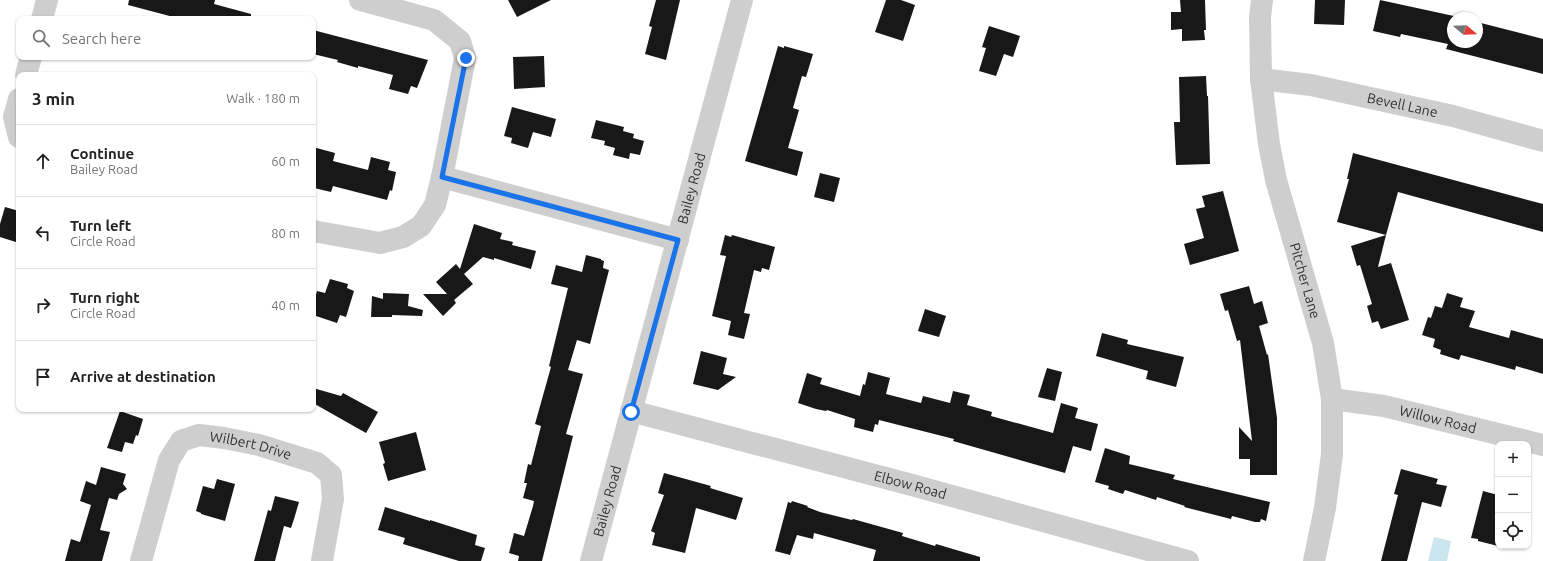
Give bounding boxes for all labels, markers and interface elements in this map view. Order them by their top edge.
north arrow [1447,12,1483,48]
search box [16,16,316,60]
icon: search [30,27,52,49]
text: Search here [62,30,141,47]
route end [457,49,475,67]
text: 3 min [32,89,75,108]
street label: Bevell Lane [1366,89,1439,120]
text: Walk · 180 m [226,91,300,105]
text: Continue [70,145,134,162]
icon: ahead [32,150,54,172]
street label: Bailey Road [674,151,709,226]
text: 60 m [271,154,300,168]
text: Bailey Road [70,162,138,176]
text: Turn left [70,217,131,234]
icon: left [32,222,54,244]
text: 80 m [271,226,300,240]
text: Circle Road [70,234,136,248]
street label: Pitcher Lane [1287,241,1324,320]
text: Turn right [70,289,140,306]
icon: right [32,294,54,316]
text: 40 m [271,298,300,312]
text: Circle Road [70,306,136,320]
icon: arrive [32,366,54,388]
text: Arrive at destination [70,368,216,385]
street label: Willow Road [1398,402,1478,436]
route start [622,403,640,421]
street label: Wilbert Drive [209,428,293,463]
map controls [1495,441,1531,549]
button: + [1495,441,1531,477]
street label: Bailey Road [590,464,624,539]
street label: Elbow Road [872,467,948,502]
button: − [1495,477,1531,513]
button: locate [1495,513,1531,549]

